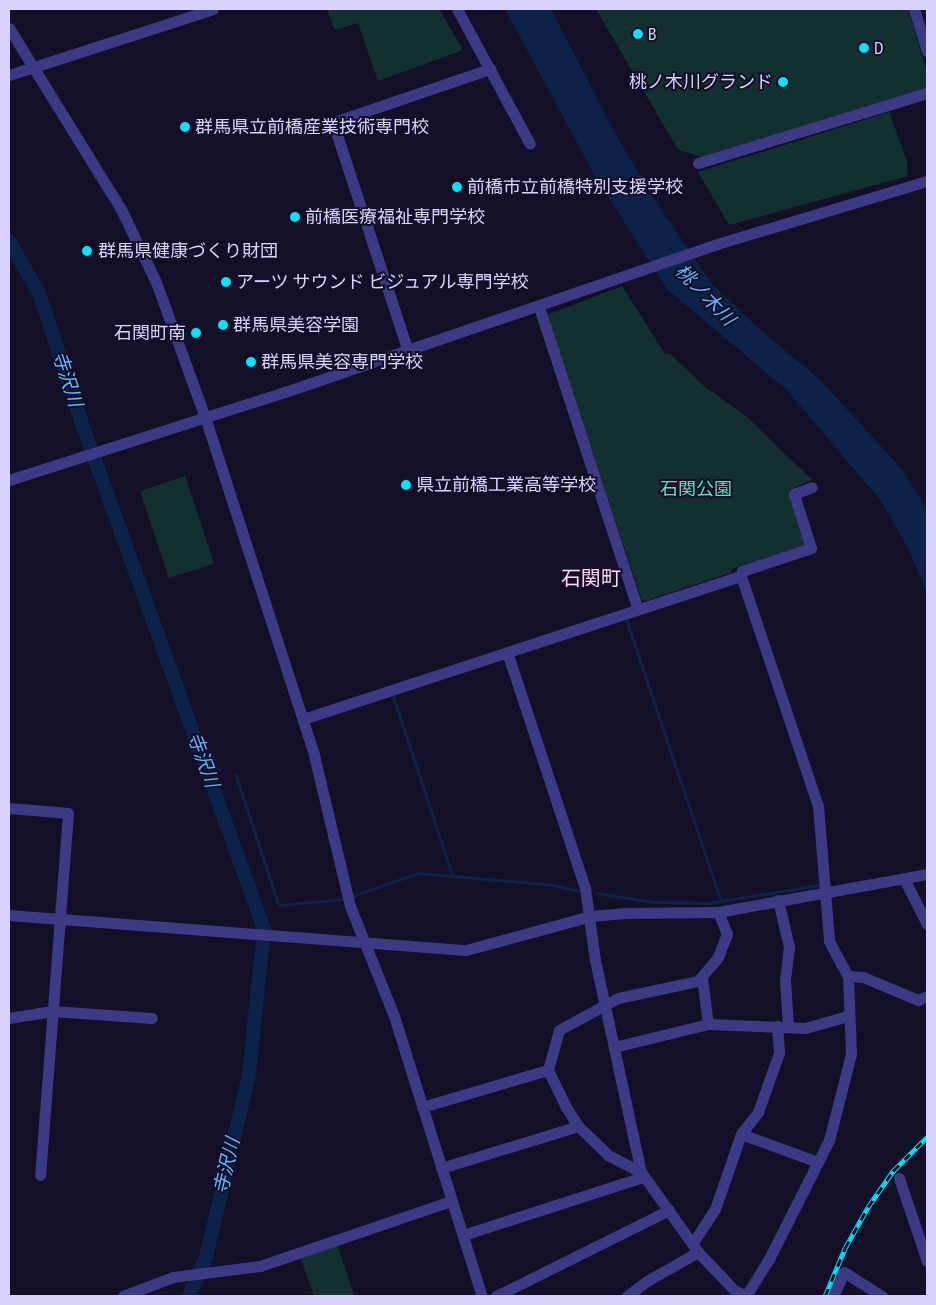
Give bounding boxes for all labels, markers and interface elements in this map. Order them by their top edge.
place label: B [648,23,656,45]
marker: B [632,28,644,40]
place label: D [874,37,883,59]
marker: D [858,42,870,54]
place label: 桃ノ木川グランド [629,71,773,93]
marker: 桃ノ木川グランド [777,76,789,88]
place label: 群馬県立前橋産業技術専門校 [195,116,429,138]
marker: 群馬県立前橋産業技術専門校 [179,121,191,133]
place label: 前橋市立前橋特別支援学校 [467,176,683,198]
marker: 前橋市立前橋特別支援学校 [451,181,463,193]
place label: 前橋医療福祉専門学校 [305,206,485,228]
marker: 前橋医療福祉専門学校 [289,211,301,223]
place label: 群馬県健康づくり財団 [98,240,278,262]
marker: 群馬県健康づくり財団 [80,244,94,258]
water label: 桃ノ木川 [670,260,740,330]
place label: アーツ サウンド ビジュアル専門学校 [236,271,531,293]
marker: アーツ サウンド ビジュアル専門学校 [220,276,232,288]
place label: 群馬県美容学園 [233,314,359,336]
marker: 群馬県美容学園 [217,319,229,331]
place label: 石関町南 [114,322,186,344]
marker: 石関町南 [190,327,202,339]
water label: 寺沢川 [47,348,87,410]
place label: 群馬県美容専門学校 [261,351,423,373]
marker: 群馬県美容専門学校 [245,356,257,368]
place label: 県立前橋工業高等学校 [416,474,596,496]
park label: 石関公園 [660,478,732,500]
marker: 県立前橋工業高等学校 [400,479,412,491]
district label: 石関町 [561,566,621,590]
water label: 寺沢川 [183,729,223,791]
water label: 寺沢川 [209,1136,245,1196]

